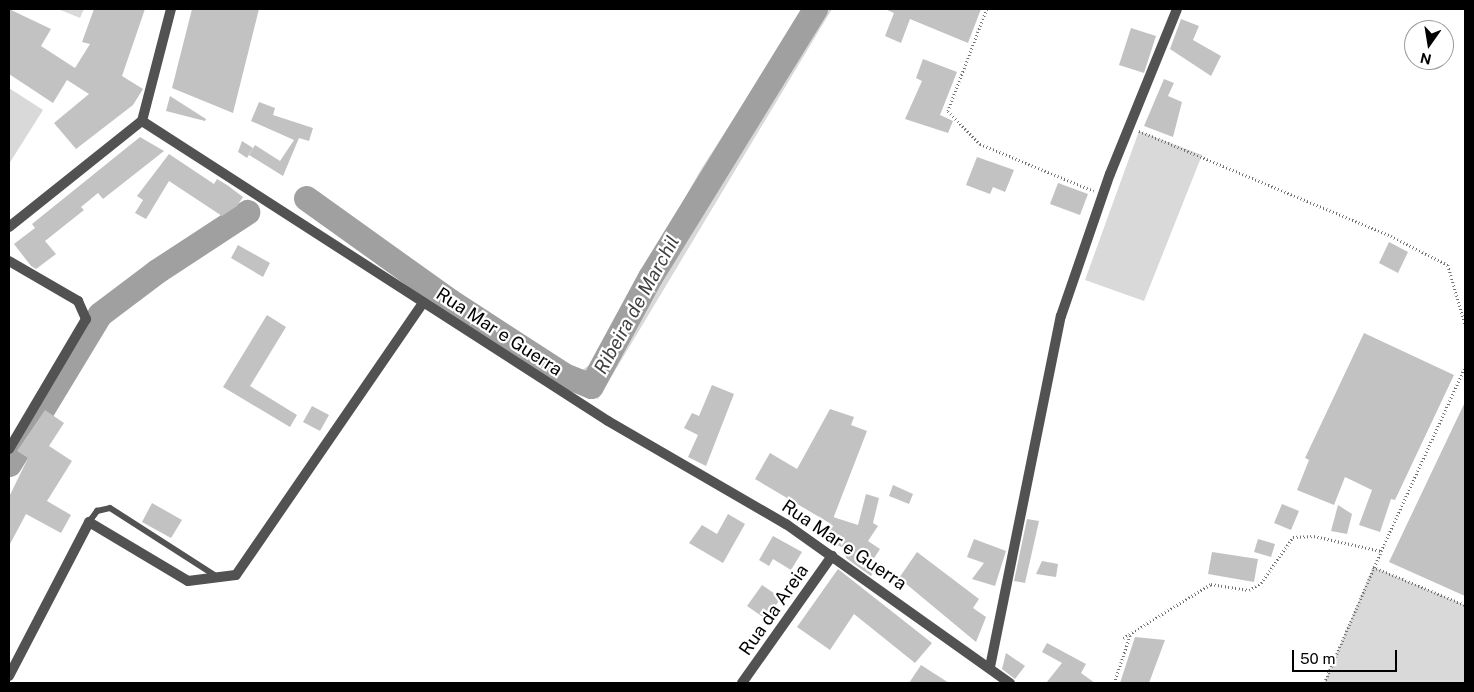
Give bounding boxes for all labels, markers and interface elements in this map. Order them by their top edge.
north arrow [1404,20,1454,70]
text: N [1419,50,1433,68]
water label: Ribeira de Marchil [589,232,685,378]
street label: Rua Mar e Guerra [432,283,566,381]
street label: Rua Mar e Guerra [777,495,911,595]
street label: Rua da Areia [735,560,813,660]
scale bar [1294,640,1399,672]
text: 50 m [1300,650,1335,667]

